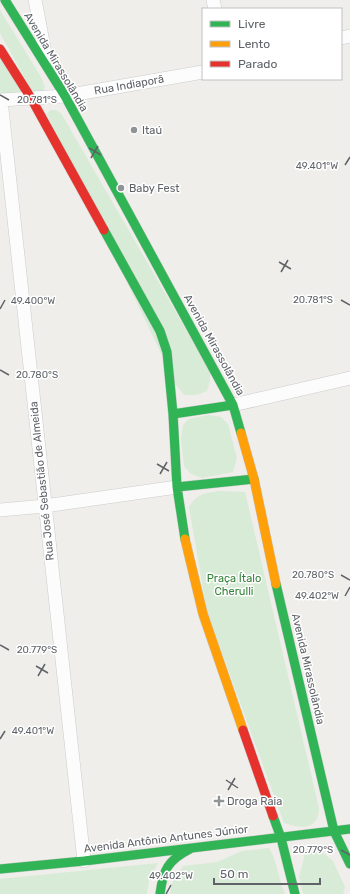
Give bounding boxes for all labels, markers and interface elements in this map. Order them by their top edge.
legend [202,8,342,80]
street label: Avenida Mirassolândia [21,10,91,114]
text: Livre [238,17,266,31]
text: Lento [238,37,270,51]
text: Parado [238,57,277,71]
street label: Rua Indiaporã [93,72,165,98]
text: 20.781°S [17,94,57,106]
place label: Itaú [142,124,162,137]
marker: Itaú [129,125,139,135]
text: 49.401°W [296,160,338,172]
place label: Baby Fest [129,182,180,195]
marker: Baby Fest [116,183,126,193]
street label: Avenida Mirassolândia [181,292,247,398]
text: 20.781°S [293,294,333,306]
text: 49.400°W [11,295,55,307]
text: 20.780°S [16,369,58,381]
street label: Rua José Sebastião de Almeida [27,401,57,561]
text: 20.780°S [292,569,334,581]
park label: Praça Ítalo Cherulli [207,572,261,598]
text: 49.402°W [295,590,339,602]
street label: Avenida Mirassolândia [289,612,327,726]
text: 20.779°S [17,644,57,656]
text: 49.401°W [12,725,54,737]
place label: Droga Raia [227,795,282,808]
marker: Droga Raia [214,796,224,806]
street label: Avenida Antônio Antunes Júnior [83,822,250,856]
text: 20.779°S [293,844,333,856]
scale bar [214,860,320,886]
text: 50 m [220,867,248,881]
text: 49.402°W [149,870,193,882]

